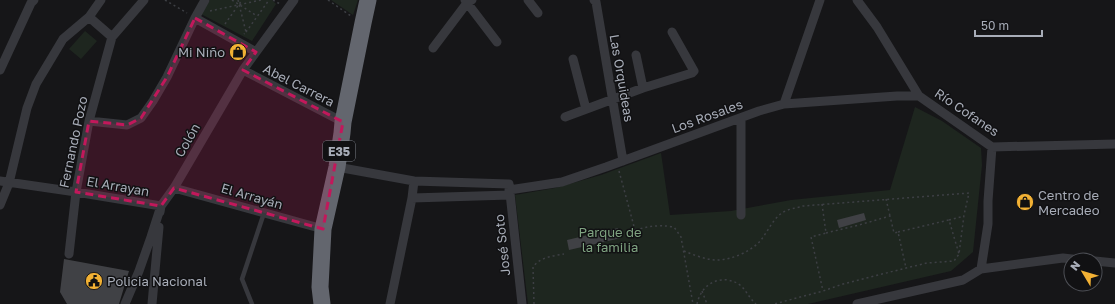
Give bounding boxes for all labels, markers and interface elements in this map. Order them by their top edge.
scale bar [975,12,1042,38]
text: 50 m [981,18,1009,33]
street label: Las Orquideas [606,33,638,123]
shop icon: Mi Niño [228,42,248,62]
place label: Mi Niño [178,44,225,60]
street label: Abel Carrera [261,60,337,110]
street label: Río Cofanes [932,85,1002,139]
street label: Fernando Pozo [55,95,91,189]
street label: Los Rosales [669,96,745,136]
street label: Colón [171,120,203,160]
road number: E35 [323,141,355,161]
street label: El Arrayan [85,173,151,199]
street label: El Arrayán [219,180,285,212]
place label: Centro de Mercadeo [1038,187,1100,218]
shop icon: Centro de Mercadeo [1015,192,1035,212]
street label: José Soto [491,213,513,277]
park label: Parque de la familia [579,224,641,255]
north arrow [1063,252,1103,292]
text: N [1067,258,1082,273]
public building icon: Policia Nacional [84,271,104,291]
place label: Policia Nacional [107,273,207,289]

